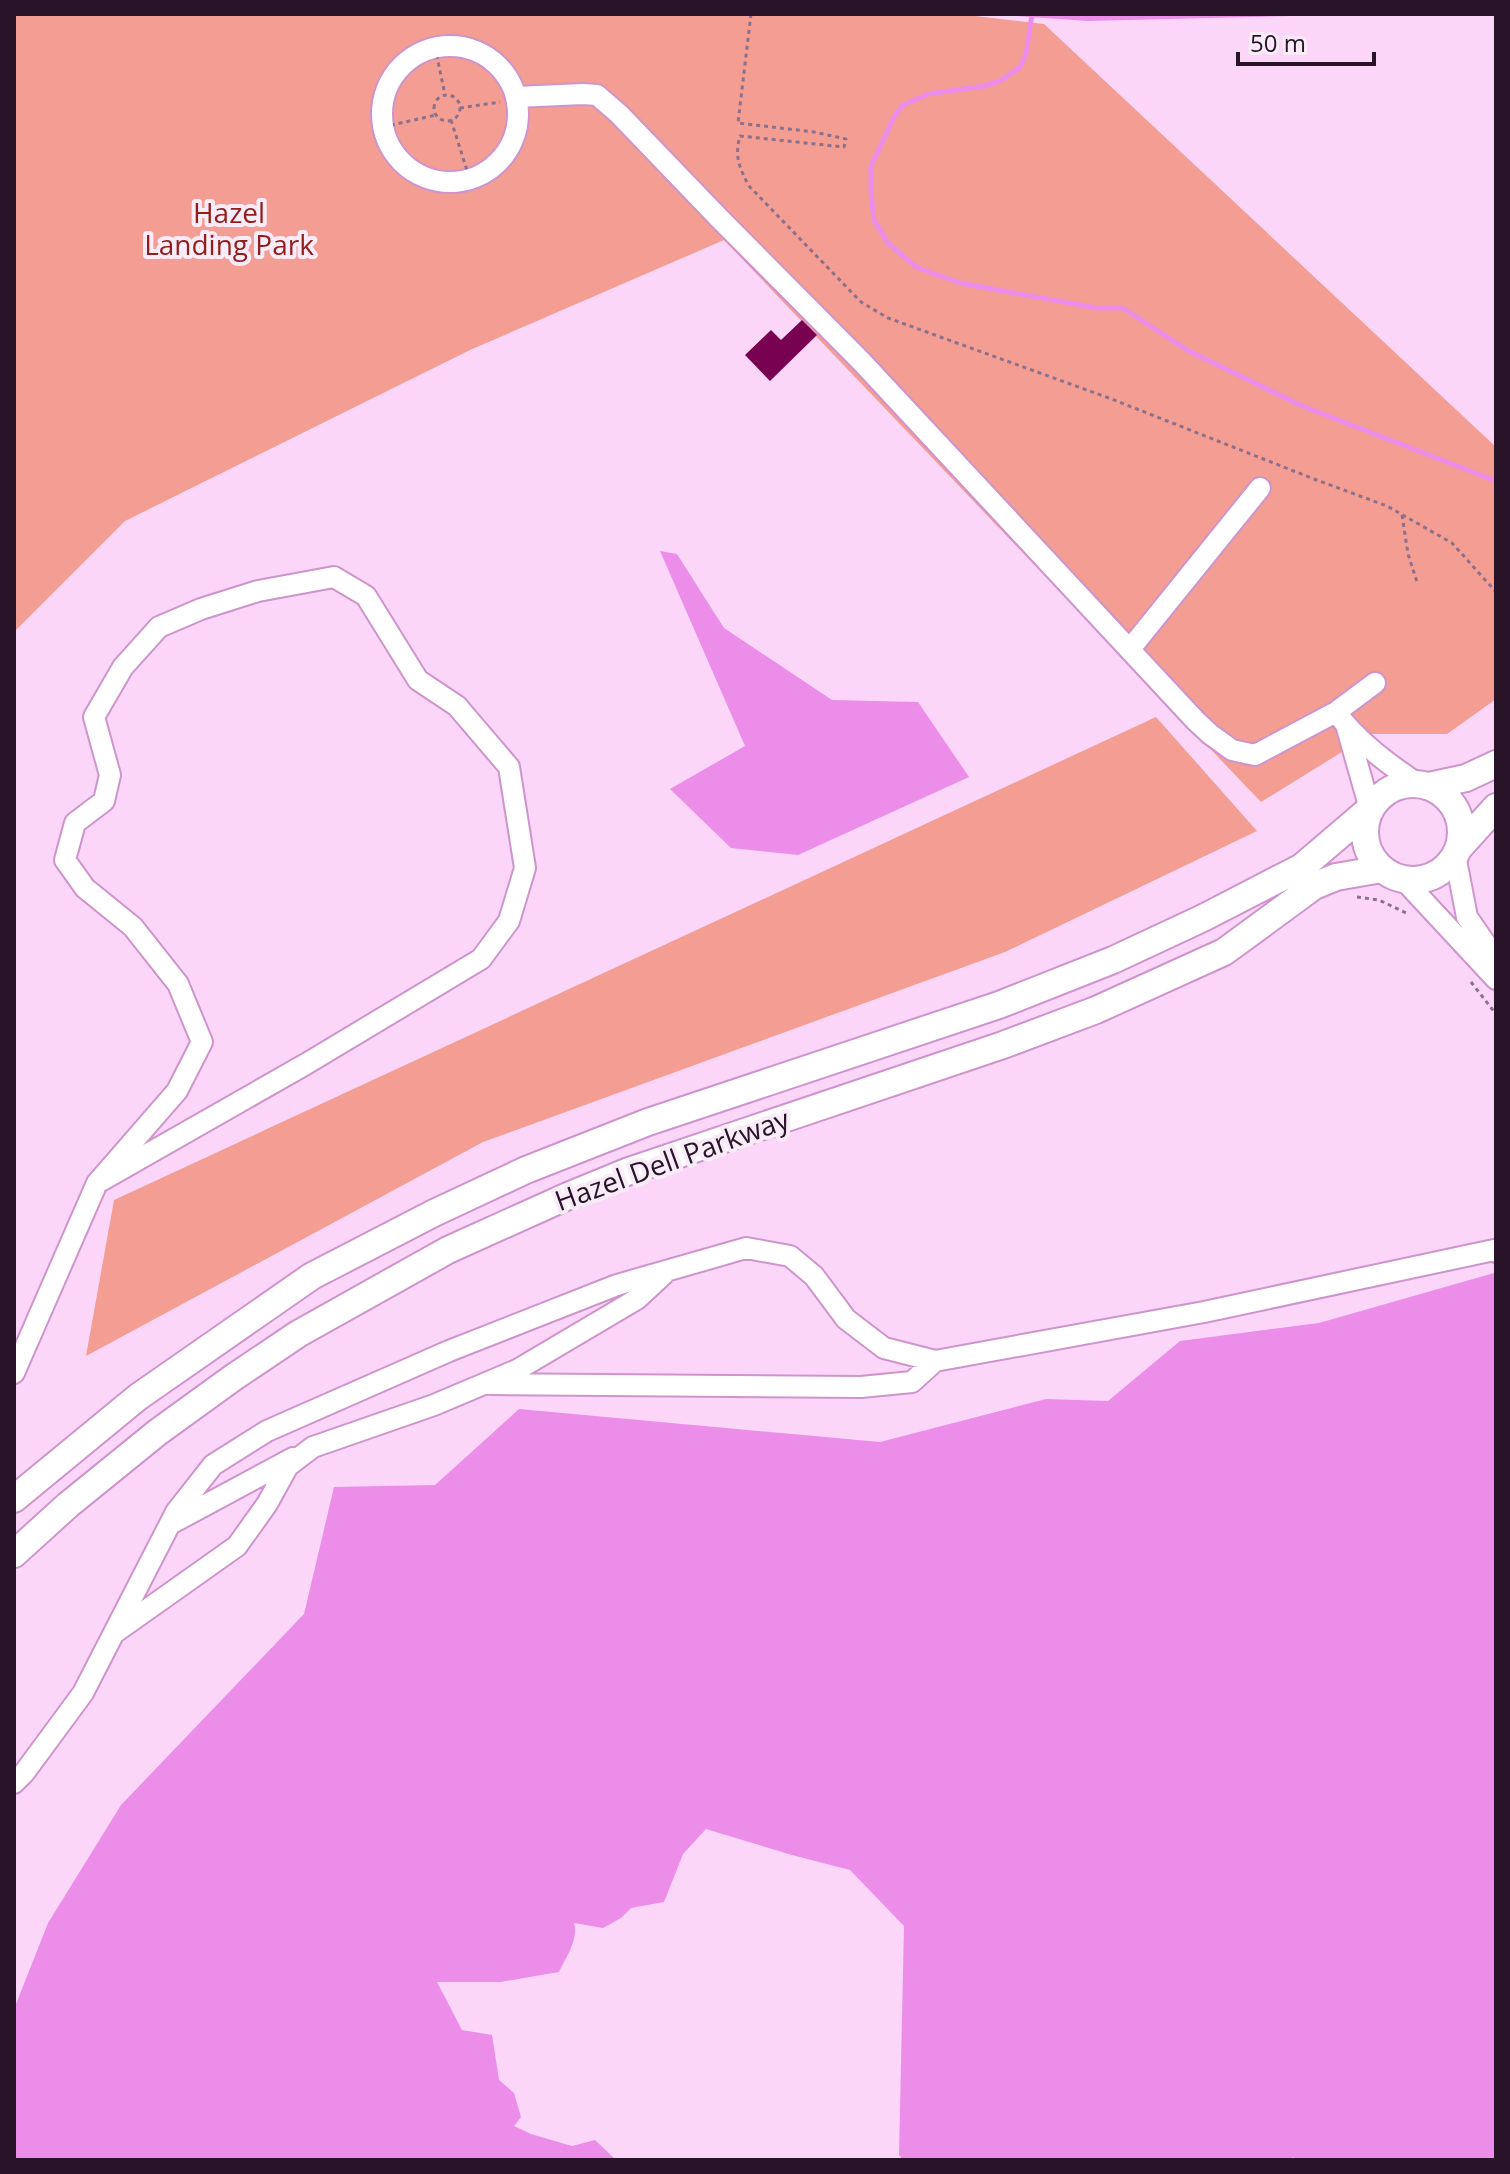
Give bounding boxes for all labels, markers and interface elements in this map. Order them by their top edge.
scale bar [1238,16,1374,66]
text: 50 m [1250,26,1306,59]
park label: Hazel Landing Park [144,193,314,263]
street label: Hazel Dell Parkway [549,1099,795,1219]

